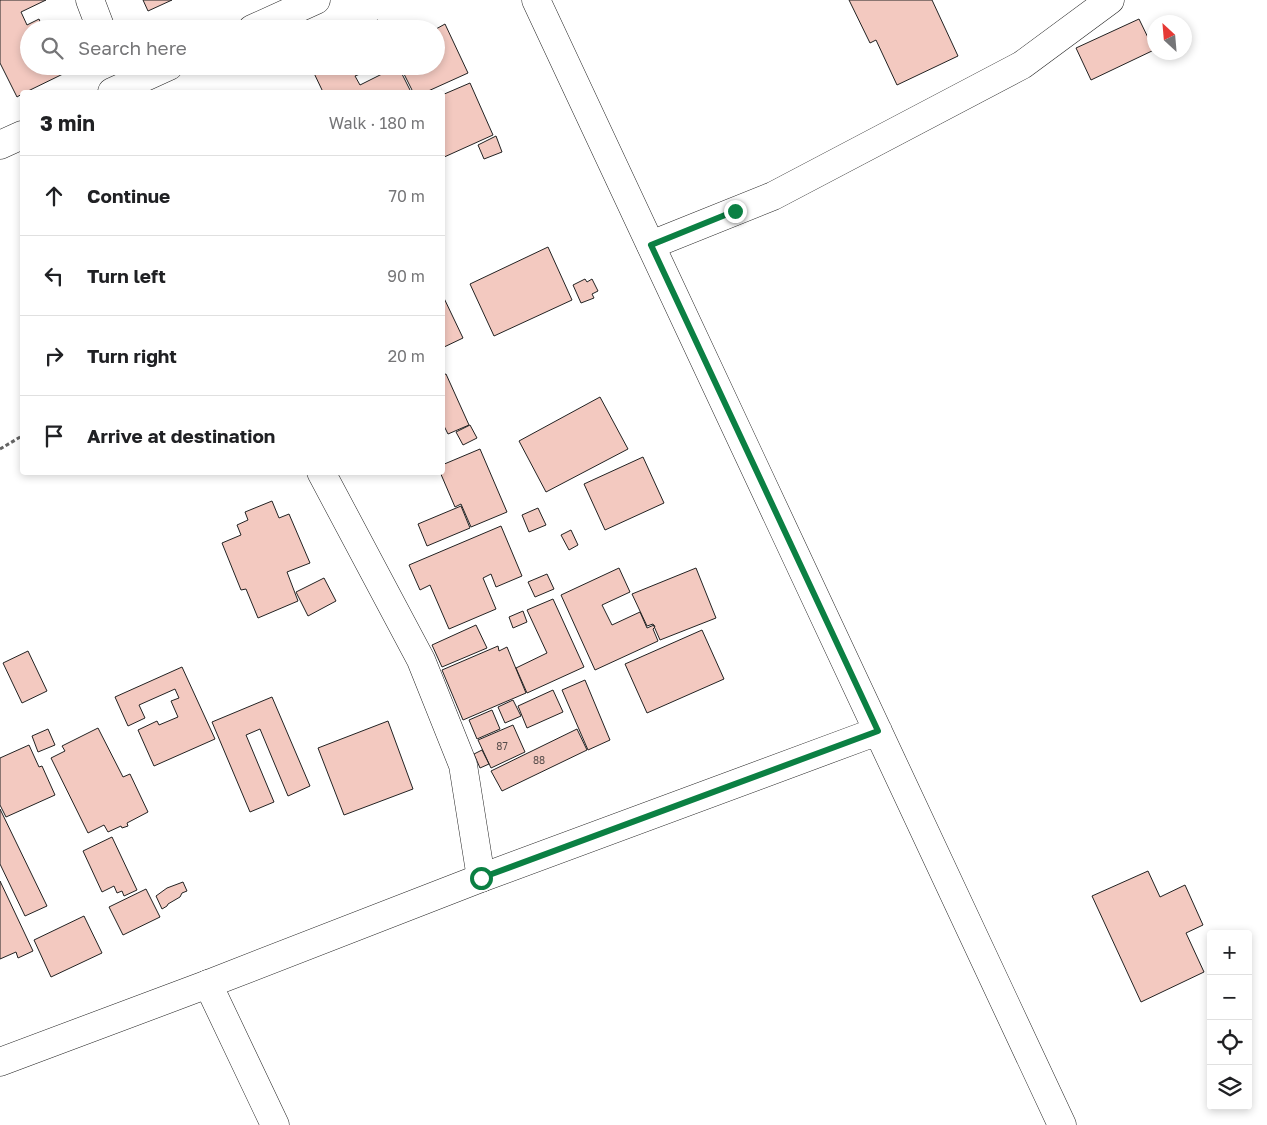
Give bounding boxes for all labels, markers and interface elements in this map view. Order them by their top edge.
north arrow [1147,15,1192,60]
search box [20,20,445,75]
icon: search [38,34,66,62]
text: Search here [78,36,187,59]
text: 3 min [40,110,95,136]
text: Walk · 180 m [329,113,425,133]
icon: ahead [40,182,68,210]
text: Continue [87,184,170,207]
text: 70 m [388,186,425,206]
route end [724,200,747,223]
icon: left [40,262,68,290]
text: Turn left [87,264,166,287]
text: 90 m [387,266,425,286]
icon: right [40,342,68,370]
text: Turn right [87,344,177,367]
text: 20 m [388,346,425,366]
icon: arrive [40,422,68,450]
text: Arrive at destination [87,424,275,447]
house number: 87 [496,740,508,752]
house number: 88 [533,754,545,766]
route start [470,867,493,890]
map controls [1207,930,1252,1110]
button: + [1207,930,1252,975]
button: − [1207,975,1252,1020]
button: locate [1207,1020,1252,1065]
button: layers [1207,1065,1252,1110]

